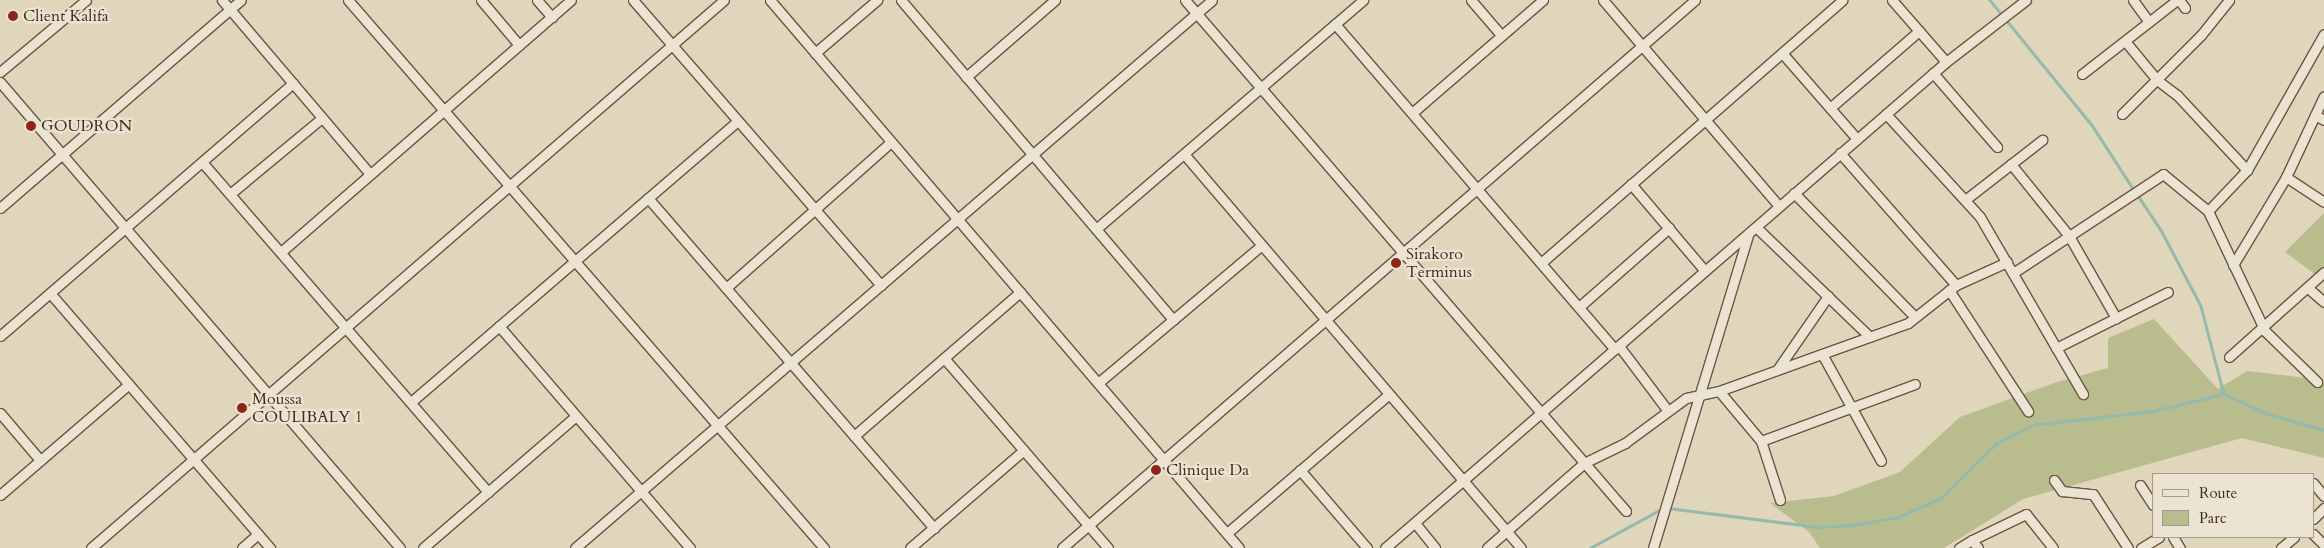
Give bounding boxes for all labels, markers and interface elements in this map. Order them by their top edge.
place label: Client Kalifa [23,6,109,26]
marker: Client Kalifa [7,10,19,22]
place label: GOUDRON [41,116,132,136]
marker: GOUDRON [25,120,37,132]
place label: Sirakoro Terminus [1406,244,1472,282]
marker: Sirakoro Terminus [1390,257,1402,269]
place label: Moussa COULIBALY 1 [252,389,363,427]
marker: Moussa COULIBALY 1 [236,402,248,414]
place label: Clinique Da [1166,460,1249,480]
marker: Clinique Da [1150,464,1162,476]
legend [2152,473,2314,538]
text: Route [2199,483,2237,503]
text: Parc [2199,508,2227,528]

